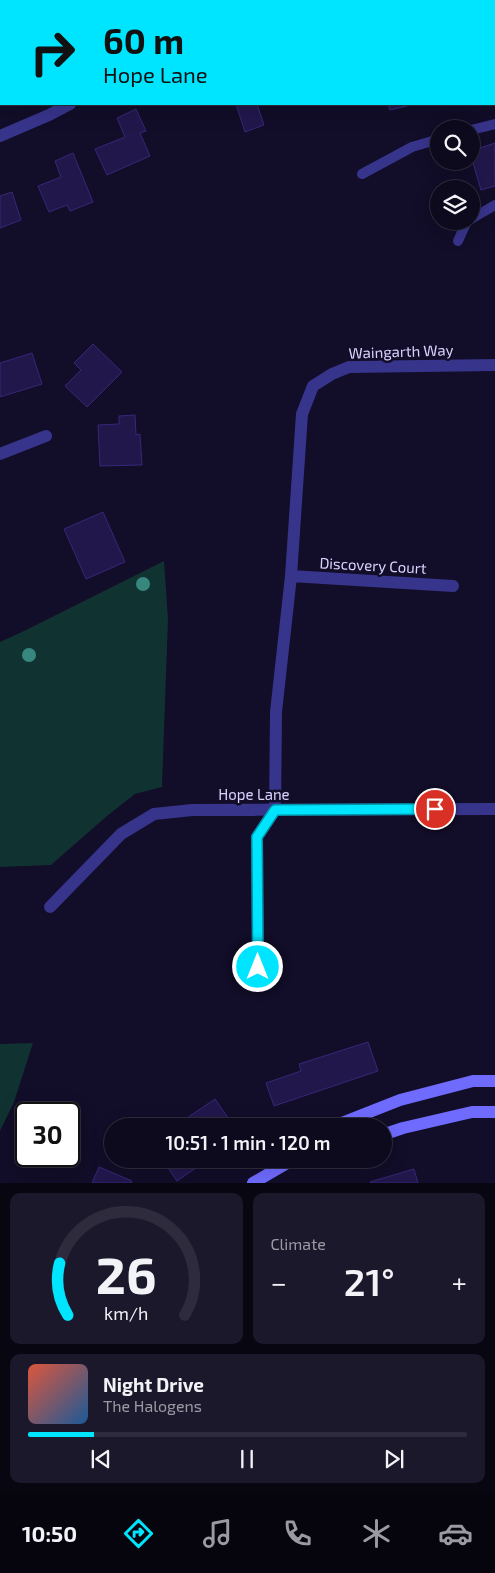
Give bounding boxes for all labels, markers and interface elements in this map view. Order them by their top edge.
text: 60 m [103,19,184,61]
icon: right [20,20,85,85]
text: Hope Lane [103,61,208,87]
map controls [430,120,480,230]
button: search [430,120,480,170]
button: layers [430,180,480,230]
street label: Waingarth Way [348,340,454,362]
street label: Discovery Court [319,553,427,577]
street label: Hope Lane [218,785,290,803]
pin [414,788,456,830]
icon: arrive [421,795,449,823]
position arrow [231,940,283,992]
speed limit sign: 30 [15,1102,80,1167]
text: 10:51 · 1 min · 120 m [165,1131,331,1154]
text: Climate [271,1234,326,1253]
text: 26 [96,1242,157,1304]
text: 21° [344,1258,395,1304]
text: − [271,1265,287,1299]
text: + [452,1265,467,1299]
text: km/h [104,1302,148,1324]
text: Night Drive [103,1373,204,1396]
text: The Halogens [103,1396,202,1415]
icon: previous [87,1445,115,1473]
icon: pause [233,1445,261,1473]
icon: next [380,1445,408,1473]
icon: directions [121,1516,156,1551]
icon: music [200,1516,235,1551]
icon: phone [280,1516,315,1551]
icon: climate [359,1516,394,1551]
icon: car [438,1516,473,1551]
text: 10:50 [22,1520,77,1546]

